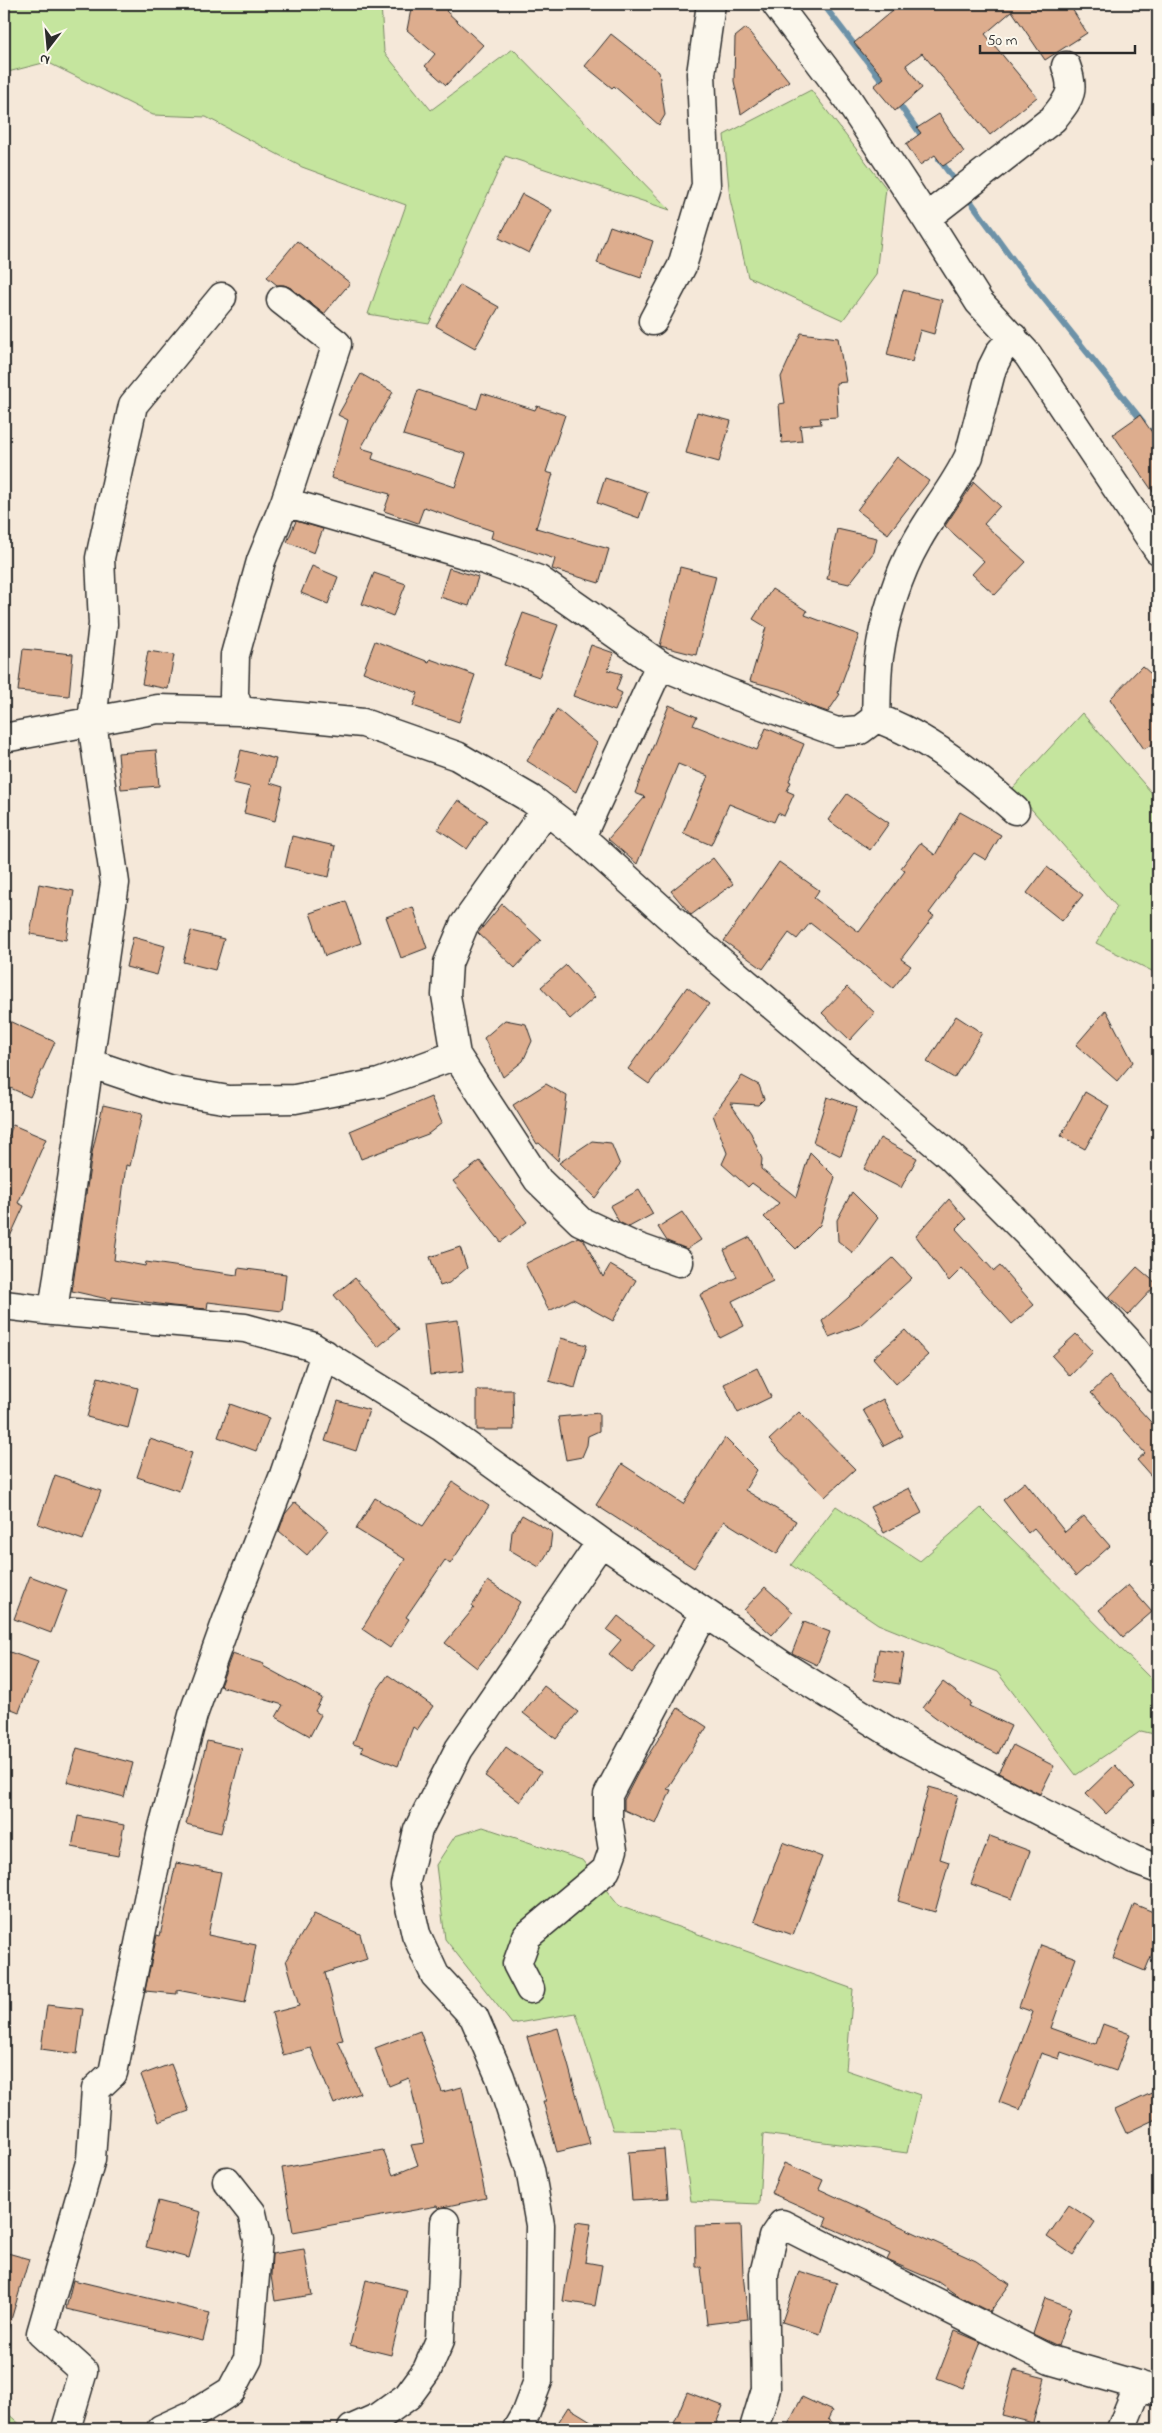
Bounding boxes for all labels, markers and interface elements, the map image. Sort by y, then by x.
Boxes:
north arrow [22,22,72,72]
scale bar [980,22,1134,54]
text: 50 m [987,30,1018,52]
text: N [37,48,52,70]

